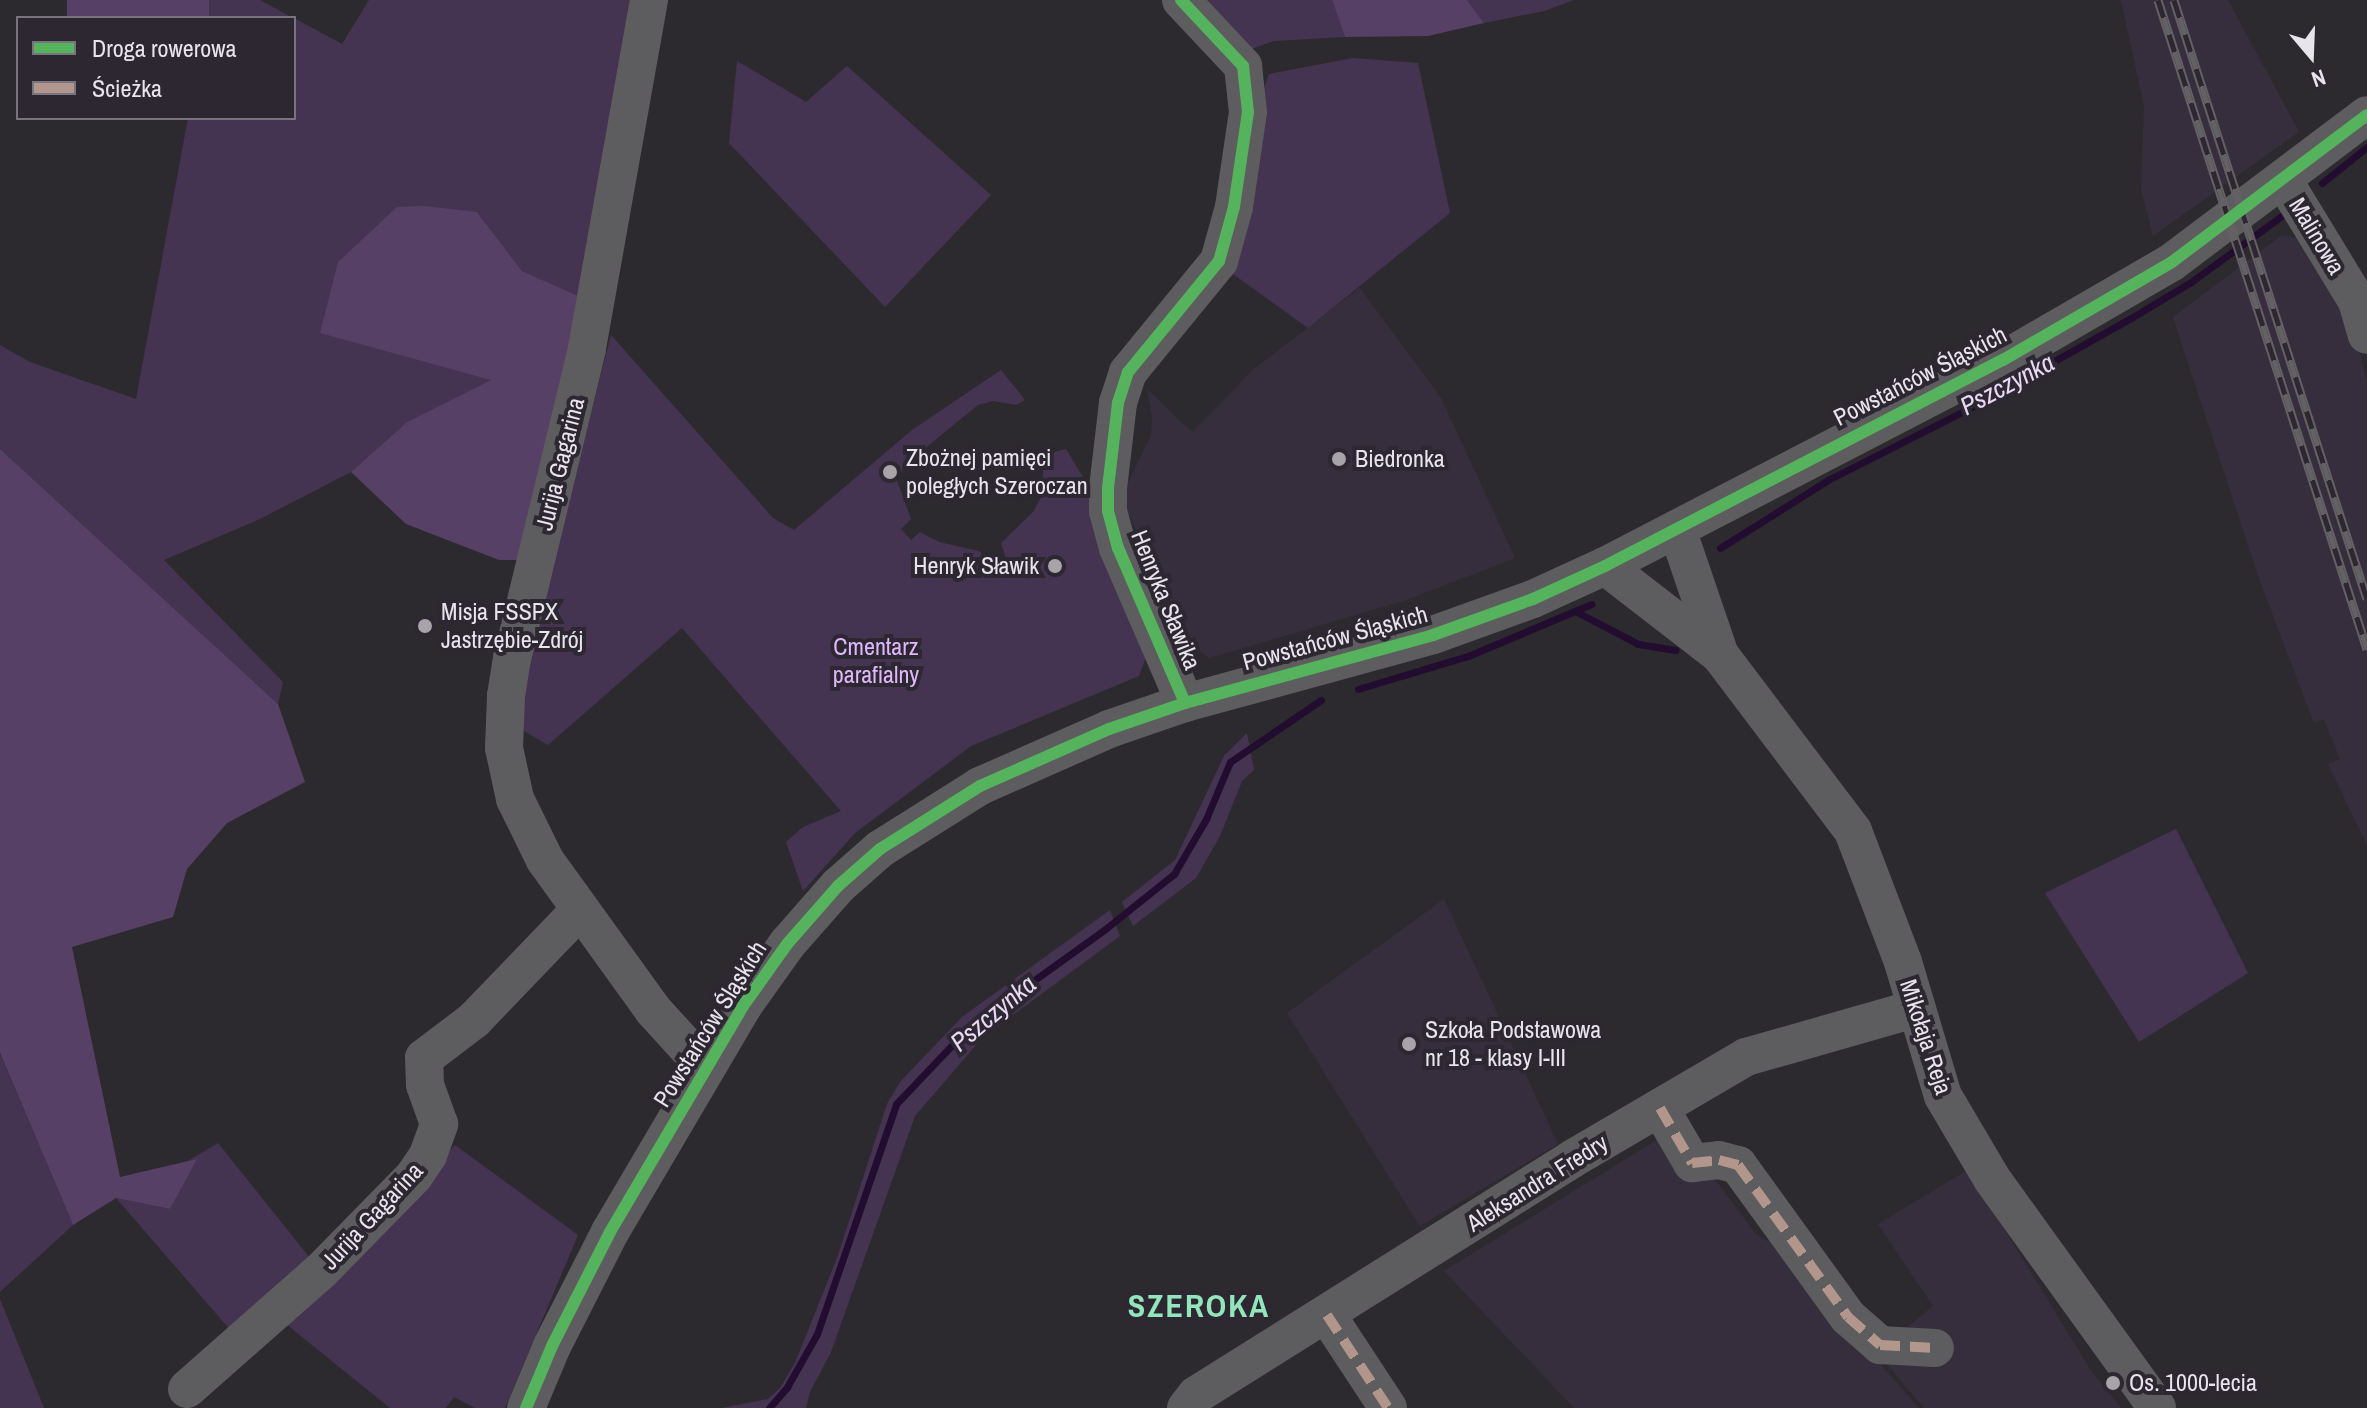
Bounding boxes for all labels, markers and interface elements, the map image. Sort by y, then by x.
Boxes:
legend [16,16,296,120]
north arrow [2271,16,2351,96]
text: Droga rowerowa [92,32,236,64]
text: N [2308,62,2330,95]
text: Ścieżka [92,72,162,104]
street label: Malinowa [2283,192,2351,280]
street label: Powstańców Śląskich [1829,320,2011,432]
water label: Pszczynka [1955,346,2059,422]
street label: Jurija Gagarina [530,395,590,533]
place label: Zbożnej pamięci poległych Szeroczan [906,444,1088,500]
place label: Biedronka [1355,445,1445,473]
marker: Biedronka [1330,450,1348,468]
marker: Zbożnej pamięci poległych Szeroczan [881,463,899,481]
street label: Henryka Sławika [1125,526,1207,674]
place label: Henryk Sławik [913,552,1039,580]
marker: Henryk Sławik [1046,557,1064,575]
place label: Misja FSSPX Jastrzębie-Zdrój [441,598,583,654]
street label: Powstańców Śląskich [1239,599,1431,677]
marker: Misja FSSPX Jastrzębie-Zdrój [416,617,434,635]
park label: Cmentarz parafialny [833,633,919,689]
street label: Powstańców Śląskich [647,936,773,1112]
water label: Pszczynka [944,968,1042,1058]
street label: Mikołaja Reja [1894,976,1958,1098]
place label: Szkoła Podstawowa nr 18 - klasy I-III [1425,1016,1601,1072]
marker: Szkoła Podstawowa nr 18 - klasy I-III [1400,1035,1418,1053]
street label: Aleksandra Fredry [1461,1128,1613,1238]
street label: Jurija Gagarina [315,1157,429,1275]
district label: SZEROKA [1128,1287,1270,1325]
place label: Os. 1000-lecia [2129,1369,2257,1397]
marker: Os. 1000-lecia [2104,1374,2122,1392]

